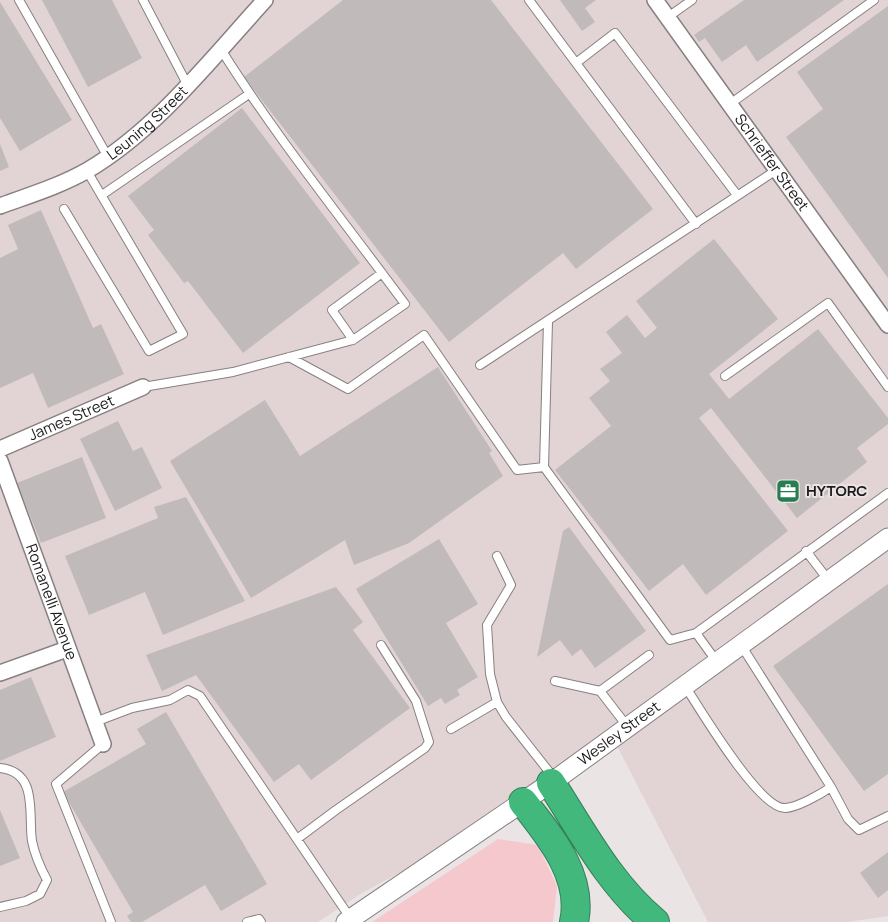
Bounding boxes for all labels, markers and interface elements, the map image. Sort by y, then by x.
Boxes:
street label: Leuning Street [102,81,192,165]
street label: Schrieffer Street [730,109,814,215]
street label: James Street [25,390,118,445]
office icon: HYTORC [775,478,801,504]
place label: HYTORC [806,480,867,501]
street label: Romanelli Avenue [21,541,83,663]
street label: Wesley Street [573,696,664,770]

